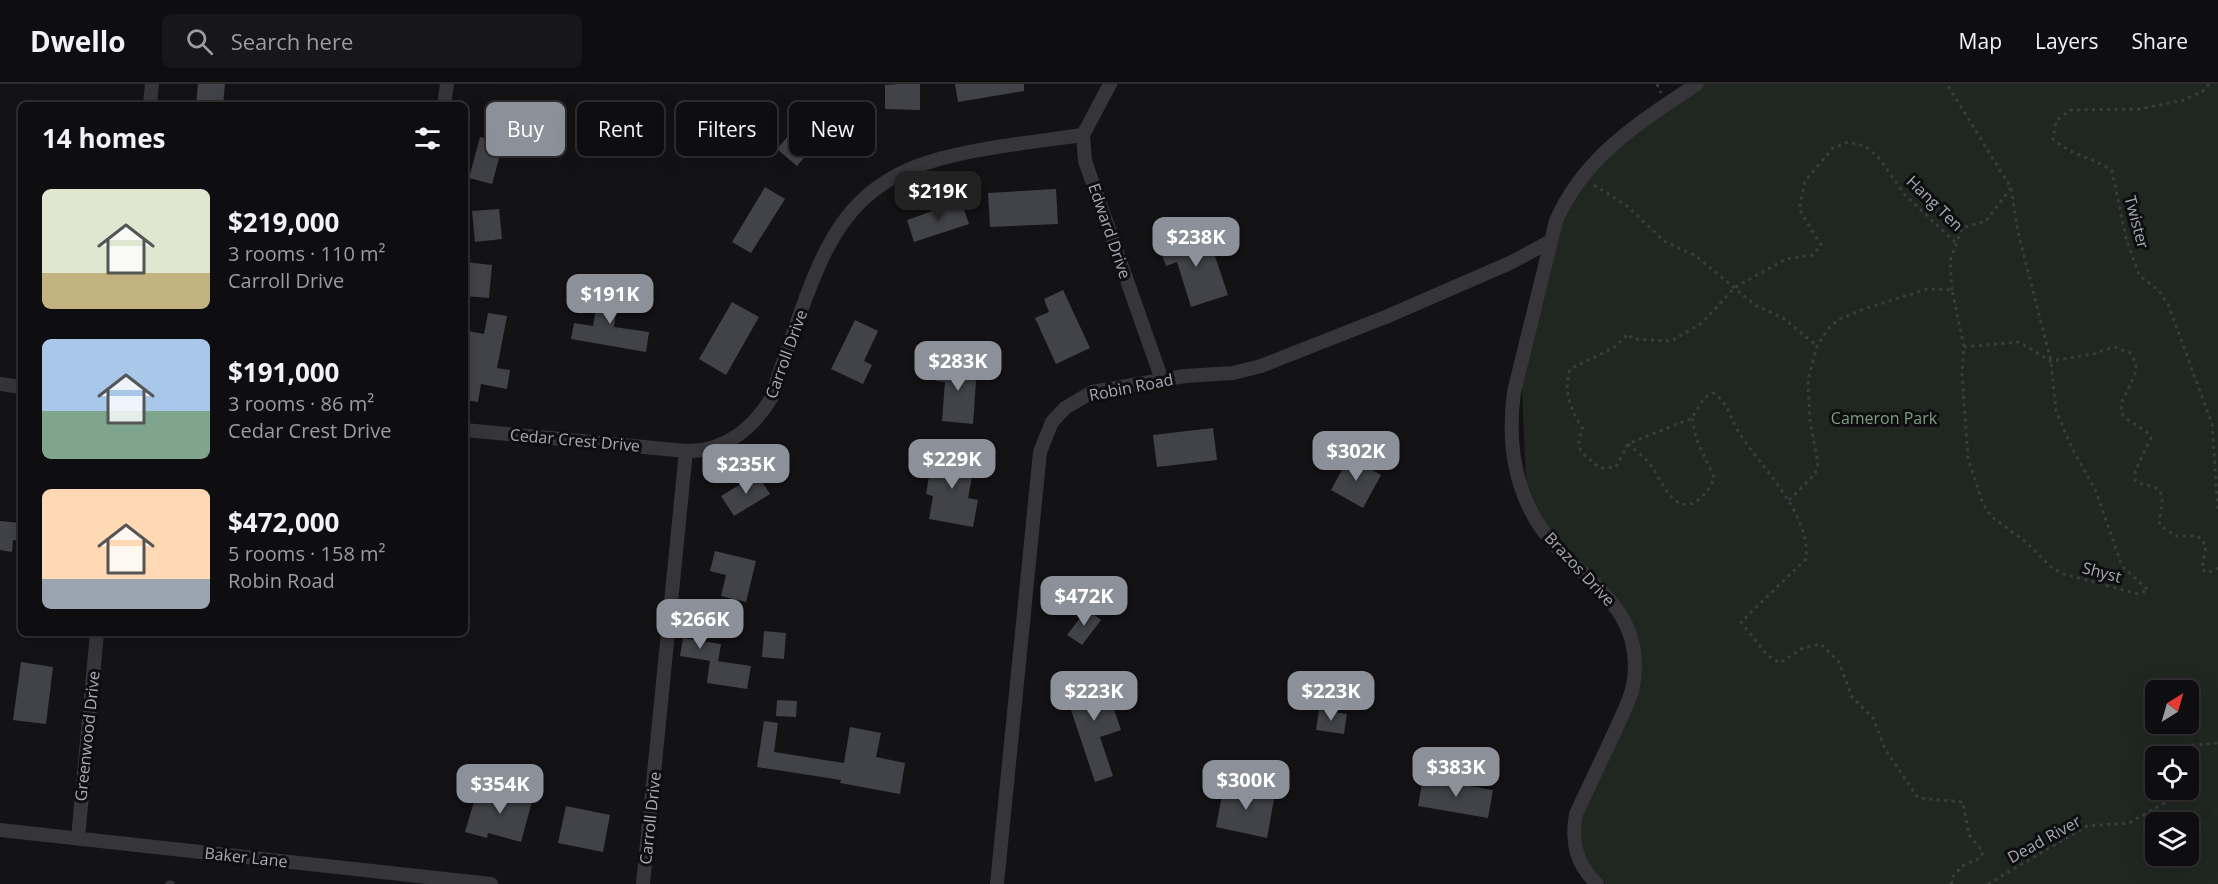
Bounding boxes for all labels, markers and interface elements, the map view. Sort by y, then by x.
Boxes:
search box [162,14,582,68]
text: Dwello [30,22,126,60]
icon: search [183,25,216,58]
text: Search here [231,26,353,56]
text: Map [1959,27,2002,55]
text: Layers [2035,27,2099,55]
text: Share [2132,27,2188,55]
chip: Buy [486,102,565,156]
chip: Rent [577,102,664,156]
chip: Filters [676,102,777,156]
chip: New [789,102,875,156]
text: 14 homes [42,120,166,156]
icon: filters [411,122,444,155]
street label: Hang Ten [1902,170,1968,236]
pin: $219K [896,171,980,222]
text: $219K [908,177,968,204]
street label: Edward Drive [1083,180,1137,282]
street label: Twister [2119,193,2155,251]
text: $219,000 [228,204,339,240]
icon: home [90,213,162,285]
pin: $238K [1154,217,1238,268]
text: $238K [1166,223,1226,250]
text: 3 rooms · 110 m² [228,240,386,267]
text: Carroll Drive [228,267,344,294]
pin: $191K [568,274,652,325]
text: $191K [580,280,640,307]
street label: Carroll Drive [760,306,812,401]
pin: $283K [916,341,1000,392]
text: $283K [928,347,988,374]
text: $191,000 [228,354,339,390]
icon: home [90,363,162,435]
street label: Robin Road [1087,368,1175,406]
text: 3 rooms · 86 m² [228,390,374,417]
park label: Cameron Park [1831,407,1938,429]
text: Cedar Crest Drive [228,417,391,444]
street label: Cedar Crest Drive [509,423,641,457]
pin: $302K [1314,431,1398,482]
text: $302K [1326,437,1386,464]
pin: $229K [910,439,994,490]
pin: $235K [704,444,788,495]
text: $229K [922,445,982,472]
text: $235K [716,450,776,477]
text: $472,000 [228,504,339,540]
icon: home [90,513,162,585]
street label: Brazos Drive [1540,527,1620,611]
text: 5 rooms · 158 m² [228,540,386,567]
street label: Shyst [2080,556,2124,588]
text: Robin Road [228,567,335,594]
pin: $472K [1042,576,1126,627]
text: $472K [1054,582,1114,609]
pin: $266K [658,599,742,650]
text: $266K [670,605,730,632]
street label: Greenwood Drive [69,670,105,802]
pin: $223K [1052,671,1136,722]
pin: $223K [1289,671,1373,722]
text: $223K [1064,677,1124,704]
text: $223K [1301,677,1361,704]
north arrow [2145,680,2199,734]
map controls [2145,680,2199,866]
button: locate [2145,746,2199,800]
pin: $383K [1414,747,1498,798]
text: $383K [1426,753,1486,780]
pin: $300K [1204,760,1288,811]
pin: $354K [458,764,542,815]
text: $300K [1216,766,1276,793]
text: $354K [470,770,530,797]
street label: Carroll Drive [634,771,666,865]
street label: Dead River [2003,810,2085,868]
button: layers [2145,812,2199,866]
street label: Baker Lane [203,842,289,872]

